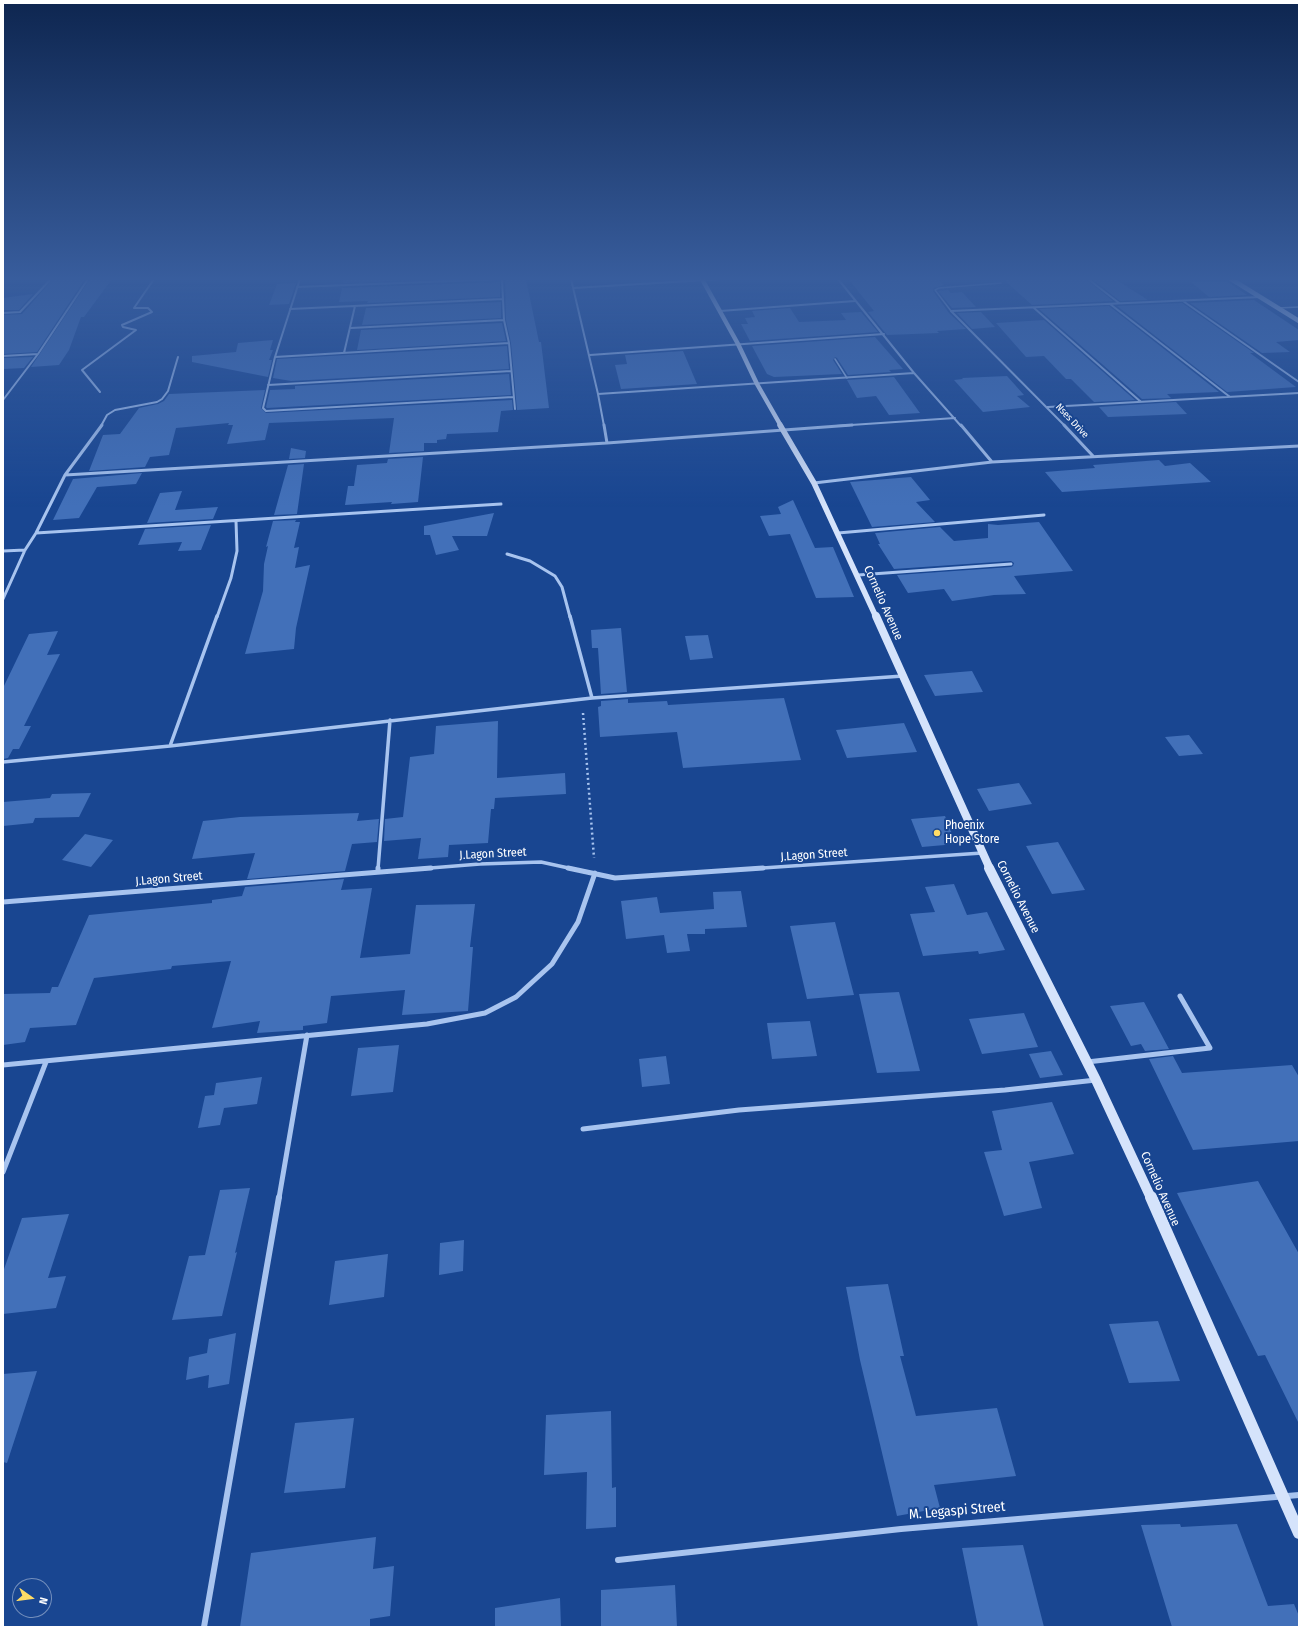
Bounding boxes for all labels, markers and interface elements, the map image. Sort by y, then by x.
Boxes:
street label: Nses Drive [1053,401,1091,441]
street label: Cornelio Avenue [860,564,906,642]
place label: Phoenix Hope Store [945,819,1000,847]
marker: Phoenix Hope Store [932,828,942,838]
street label: J.Lagon Street [459,845,527,863]
street label: J.Lagon Street [780,845,848,865]
street label: Cornelio Avenue [993,858,1043,936]
street label: J.Lagon Street [135,869,203,889]
street label: Cornelio Avenue [1137,1150,1183,1228]
street label: M. Legaspi Street [908,1498,1006,1524]
north arrow [12,1578,52,1618]
text: N [36,1596,50,1606]

